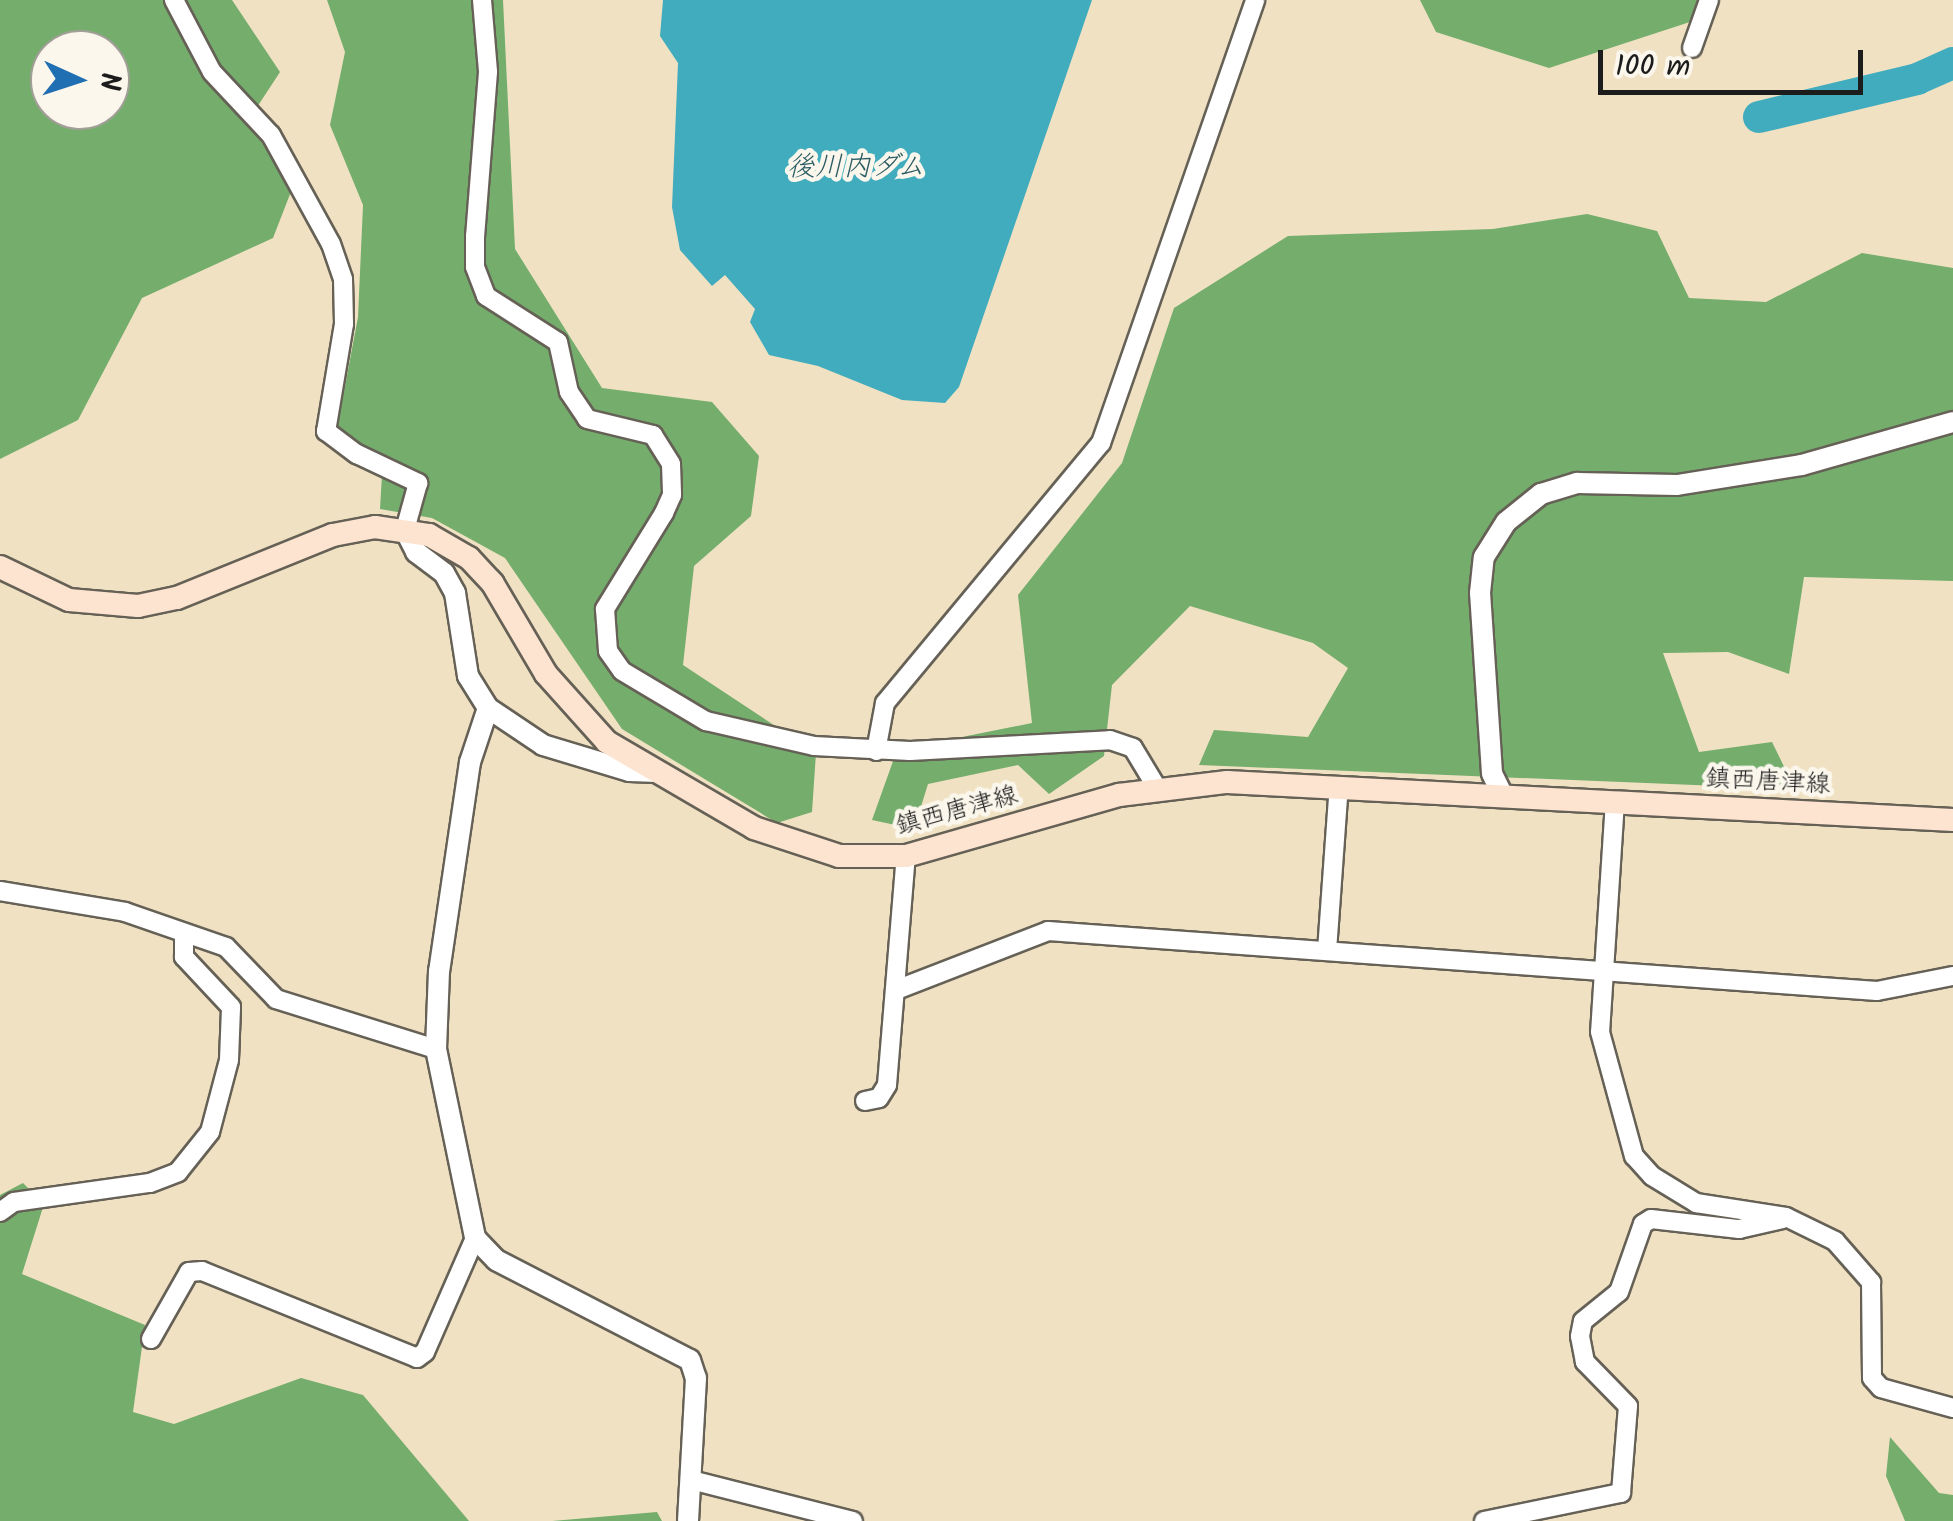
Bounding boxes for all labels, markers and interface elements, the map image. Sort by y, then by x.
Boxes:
north arrow [30,30,130,130]
scale bar [1603,30,1868,92]
text: 100 m [1615,43,1690,91]
text: N [86,71,131,91]
water label: 後川内ダム [786,151,926,185]
street label: 鎮西唐津線 [1705,764,1831,800]
street label: 鎮西唐津線 [893,780,1021,842]

